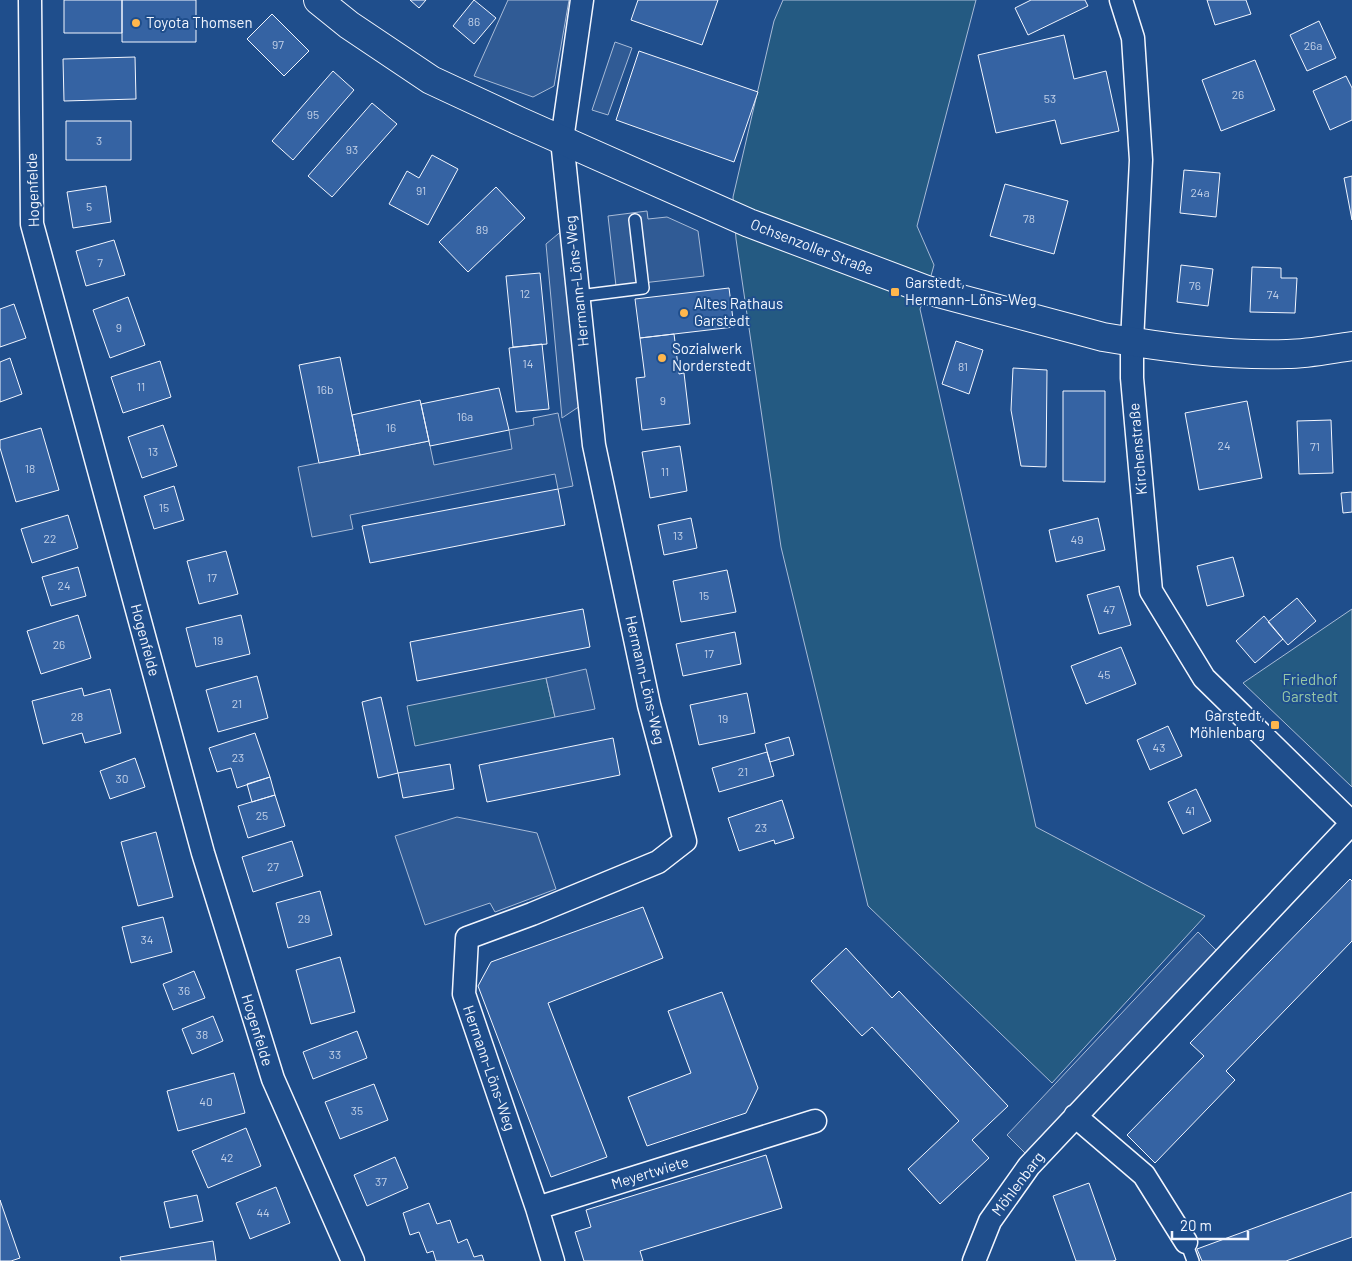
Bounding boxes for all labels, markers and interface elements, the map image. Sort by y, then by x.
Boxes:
place label: Toyota Thomsen [146,13,253,31]
house number: 86 [468,14,480,28]
marker: Toyota Thomsen [130,17,142,29]
house number: 97 [272,37,284,51]
house number: 26a [1304,38,1322,52]
house number: 26 [1232,87,1244,101]
house number: 53 [1044,91,1056,105]
house number: 95 [307,107,319,121]
house number: 3 [96,133,102,147]
house number: 93 [346,142,358,156]
street label: Hogenfelde [22,153,42,228]
house number: 91 [416,183,426,197]
house number: 24a [1190,185,1210,199]
house number: 5 [86,199,92,213]
house number: 78 [1023,211,1035,225]
street label: Ochsenzoller Straße [748,214,876,278]
street label: Hermann-Löns-Weg [560,215,592,347]
house number: 89 [476,222,488,236]
house number: 7 [97,255,103,269]
place label: Garstedt, Hermann-Löns-Weg [905,273,1037,308]
house number: 76 [1189,278,1201,292]
house number: 12 [520,286,530,300]
marker: Garstedt, Hermann-Löns-Weg [889,286,901,298]
house number: 74 [1267,287,1279,301]
place label: Altes Rathaus Garstedt [694,294,783,329]
marker: Altes Rathaus Garstedt [678,307,690,319]
house number: 9 [116,320,122,334]
place label: Sozialwerk Norderstedt [672,339,751,374]
marker: Sozialwerk Norderstedt [656,352,668,364]
house number: 14 [523,356,533,370]
house number: 81 [958,359,968,373]
house number: 11 [137,379,145,393]
house number: 16b [317,382,333,396]
house number: 9 [660,393,666,407]
street label: Kirchenstraße [1124,402,1150,496]
house number: 16a [457,409,473,423]
house number: 16 [386,420,396,434]
house number: 24 [1217,438,1231,452]
house number: 71 [1310,439,1320,453]
house number: 13 [148,444,158,458]
house number: 18 [25,461,35,475]
house number: 11 [661,464,669,478]
house number: 15 [159,500,169,514]
house number: 13 [673,528,683,542]
house number: 22 [44,531,56,545]
house number: 49 [1071,532,1083,546]
house number: 17 [207,570,217,584]
house number: 24 [57,578,71,592]
house number: 15 [699,588,709,602]
street label: Hogenfelde [128,601,164,678]
house number: 47 [1103,602,1115,616]
street label: Hermann-Löns-Weg [622,614,670,746]
house number: 19 [213,633,223,647]
house number: 26 [53,637,65,651]
house number: 17 [704,646,714,660]
house number: 45 [1098,667,1110,681]
park label: Friedhof Garstedt [1282,670,1338,705]
house number: 21 [232,696,242,710]
place label: Garstedt, Möhlenbarg [1189,706,1265,741]
house number: 28 [71,709,83,723]
house number: 19 [718,711,728,725]
marker: Garstedt, Möhlenbarg [1269,719,1281,731]
house number: 43 [1153,740,1165,754]
house number: 23 [232,750,244,764]
house number: 21 [738,764,748,778]
house number: 30 [116,771,128,785]
house number: 41 [1185,803,1195,817]
house number: 25 [256,808,268,822]
house number: 23 [755,820,767,834]
house number: 27 [267,859,279,873]
house number: 29 [298,911,310,925]
house number: 34 [141,932,153,946]
house number: 36 [178,983,190,997]
street label: Hogenfelde [238,992,277,1068]
street label: Hermann-Löns-Weg [460,1003,520,1133]
house number: 38 [196,1027,208,1041]
house number: 33 [329,1047,341,1061]
house number: 40 [199,1094,213,1108]
house number: 35 [351,1103,363,1117]
street label: Möhlenbarg [987,1148,1047,1219]
house number: 42 [220,1150,234,1164]
street label: Meyertwiete [609,1152,691,1192]
house number: 37 [375,1174,387,1188]
house number: 44 [256,1205,270,1219]
scale bar [1172,1208,1248,1240]
text: 20 m [1180,1216,1212,1234]

